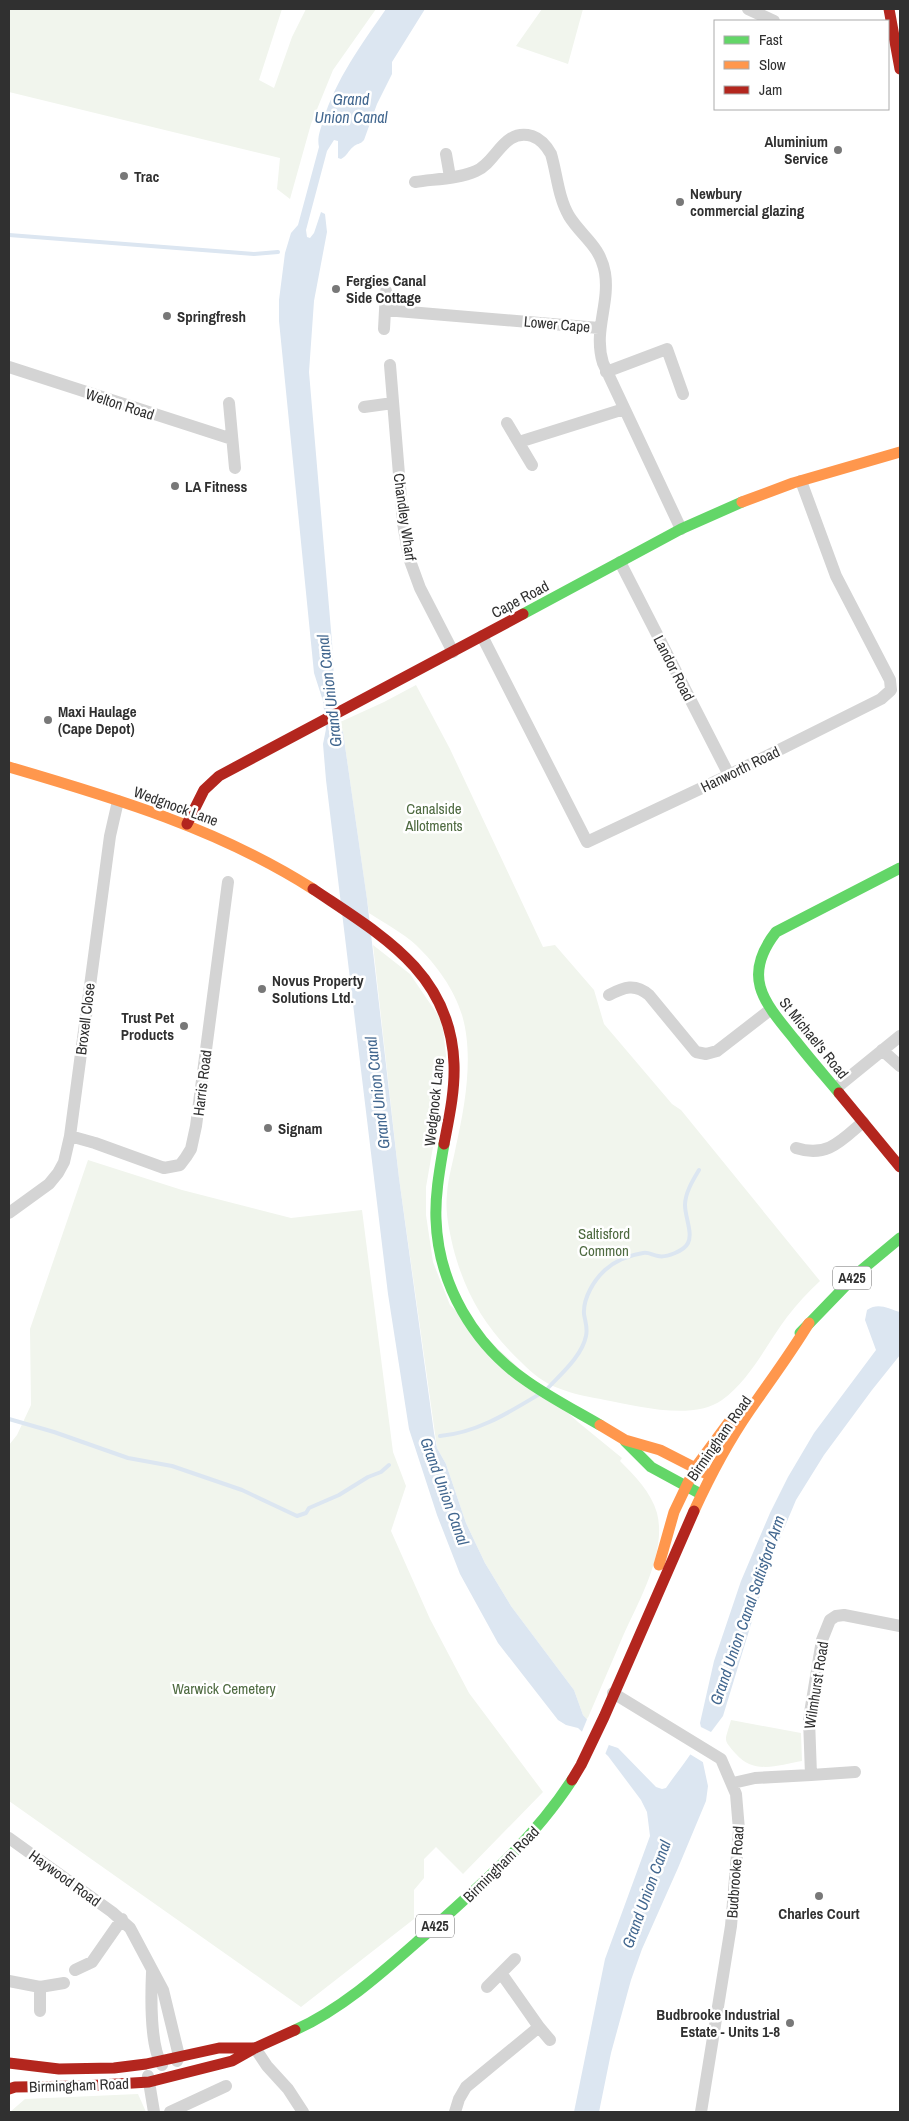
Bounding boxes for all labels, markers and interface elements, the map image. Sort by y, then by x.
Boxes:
legend [714,20,889,110]
text: Fast [759,29,783,50]
text: Slow [759,54,786,75]
text: Jam [759,79,782,100]
water label: Grand Union Canal [315,88,389,128]
place label: Aluminium Service [764,131,828,169]
marker: Aluminium Service [832,144,844,156]
place label: Trac [134,166,159,187]
marker: Trac [118,170,130,182]
place label: Newbury commercial glazing [690,183,805,221]
marker: Newbury commercial glazing [674,196,686,208]
place label: Fergies Canal Side Cottage [346,270,426,308]
marker: Fergies Canal Side Cottage [330,283,342,295]
place label: Springfresh [177,306,246,327]
marker: Springfresh [161,310,173,322]
street label: Lower Cape [523,311,591,337]
street label: Welton Road [83,383,157,425]
street label: Chandley Wharf [388,472,422,563]
place label: LA Fitness [185,476,248,497]
marker: LA Fitness [169,480,181,492]
street label: Cape Road [488,575,552,623]
water label: Grand Union Canal [311,632,347,748]
street label: Landor Road [648,632,700,704]
place label: Maxi Haulage (Cape Depot) [58,701,137,739]
marker: Maxi Haulage (Cape Depot) [42,714,54,726]
street label: Hanworth Road [697,741,783,797]
street label: Wedgnock Lane [131,781,221,831]
park label: Canalside Allotments [404,798,463,836]
place label: Novus Property Solutions Ltd. [272,970,364,1008]
street label: Broxell Close [70,982,100,1056]
marker: Novus Property Solutions Ltd. [256,983,268,995]
street label: St Michael's Road [775,993,853,1083]
place label: Trust Pet Products [121,1007,174,1045]
marker: Trust Pet Products [178,1020,190,1032]
water label: Grand Union Canal [359,1034,395,1150]
street label: Harris Road [188,1049,216,1117]
street label: Wedgnock Lane [419,1057,449,1147]
place label: Signam [278,1118,322,1139]
marker: Signam [262,1122,274,1134]
park label: Saltisford Common [578,1223,630,1261]
road number: A425 [833,1266,871,1290]
street label: Birmingham Road [682,1391,756,1485]
water label: Grand Union Canal [415,1434,475,1549]
water label: Grand Union Canal Saltisford Arm [704,1512,790,1708]
street label: Wilmhurst Road [799,1640,833,1730]
park label: Warwick Cemetery [172,1678,277,1699]
street label: Birmingham Road [458,1821,544,1907]
street label: Budbrooke Road [721,1825,749,1919]
water label: Grand Union Canal [616,1836,676,1951]
street label: Haywood Road [25,1845,105,1911]
marker: Charles Court [813,1890,825,1902]
place label: Charles Court [778,1903,860,1924]
road number: A425 [416,1914,454,1938]
place label: Budbrooke Industrial Estate - Units 1-8 [656,2004,780,2042]
marker: Budbrooke Industrial Estate - Units 1-8 [784,2017,796,2029]
street label: Birmingham Road [29,2073,129,2097]

